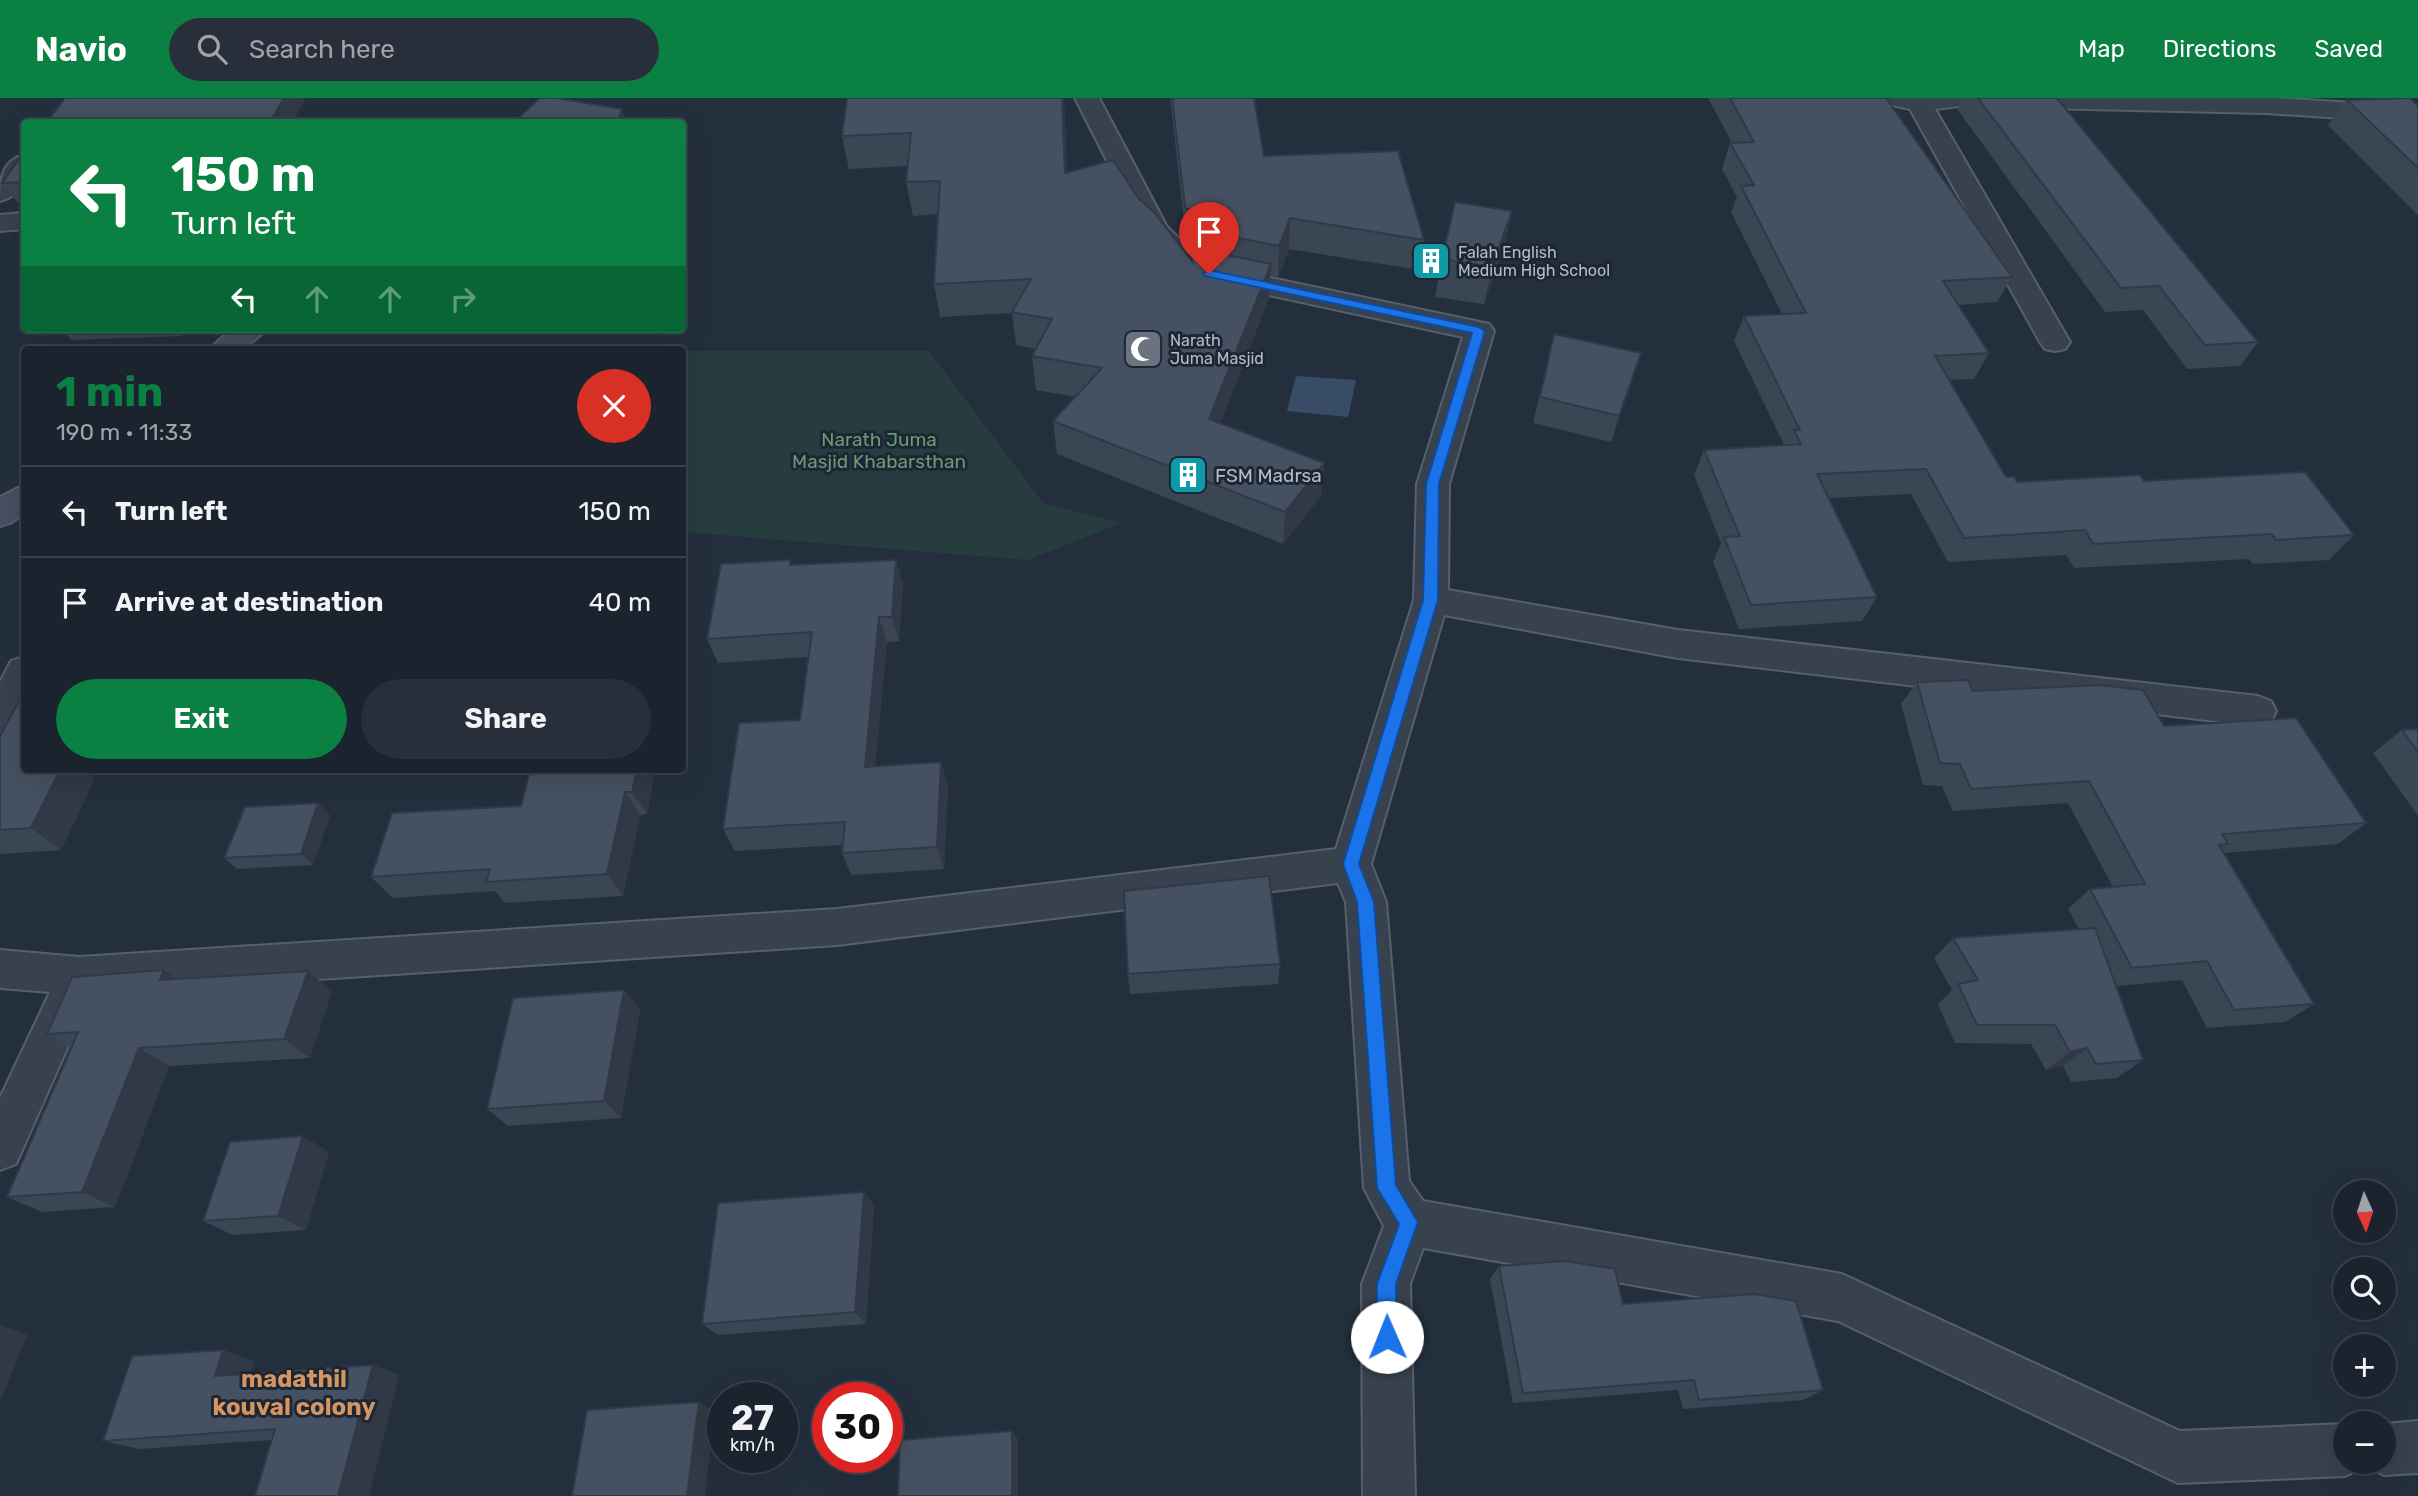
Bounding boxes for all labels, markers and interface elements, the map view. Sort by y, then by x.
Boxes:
search box [169,18,659,81]
text: Navio [35,30,127,69]
icon: search [193,30,231,68]
text: Search here [249,34,395,65]
text: Map [2078,35,2125,63]
text: Directions [2163,35,2276,63]
text: Saved [2314,35,2383,63]
text: 150 m [171,145,316,203]
icon: left [56,147,147,238]
pin [1179,202,1239,274]
text: Turn left [171,204,296,242]
icon: arrive [1190,213,1228,251]
building icon: Falah English Medium High School [1410,240,1452,282]
place label: Falah English Medium High School [1458,243,1610,280]
icon: left [225,280,263,318]
icon: ahead [298,280,336,318]
icon: ahead [371,280,409,318]
icon: right [444,280,482,318]
mosque icon: Narath Juma Masjid [1122,328,1164,370]
place label: Narath Juma Masjid [1170,331,1264,368]
text: 1 min [56,367,163,417]
button: close [577,369,651,443]
text: 190 m · 11:33 [56,418,192,446]
park label: Narath Juma Masjid Khabarsthan [792,428,966,473]
building icon: FSM Madrsa [1167,454,1209,496]
place label: FSM Madrsa [1215,464,1322,487]
icon: left [56,493,94,531]
text: Turn left [115,496,227,527]
text: 150 m [578,496,651,527]
icon: arrive [56,584,94,622]
text: Arrive at destination [115,587,383,618]
text: 40 m [589,587,651,618]
button: Exit [56,679,347,759]
button: Share [361,679,651,759]
north arrow [2333,1180,2396,1242]
map controls [2333,1180,2396,1474]
button: search [2333,1257,2396,1320]
position arrow [1350,1300,1424,1374]
button: + [2333,1334,2396,1397]
district label: madathil kouval colony [212,1365,376,1421]
speed limit sign: 30 [812,1382,903,1473]
text: 27 [731,1397,774,1439]
button: − [2333,1411,2396,1474]
text: km/h [730,1434,775,1456]

